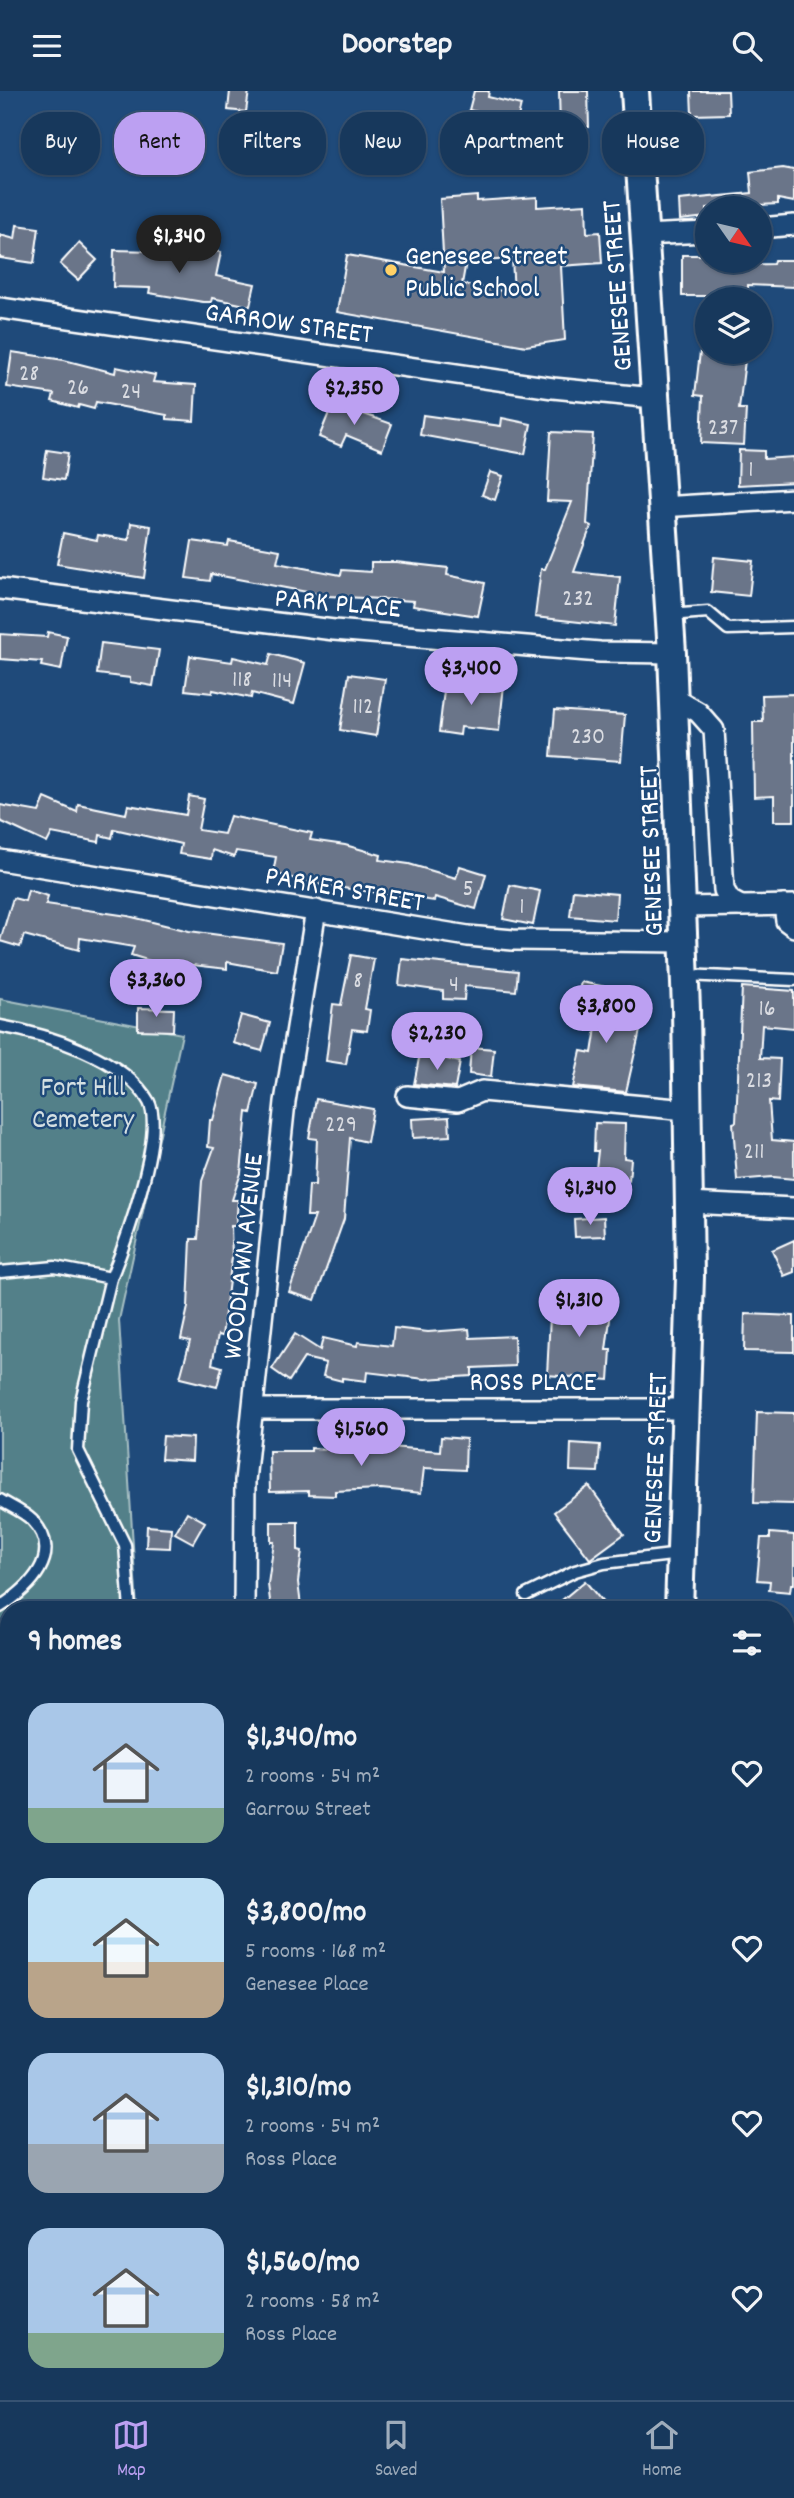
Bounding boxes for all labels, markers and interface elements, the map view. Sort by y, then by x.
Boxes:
text: Doorstep [342,23,452,69]
icon: menu [28,27,66,65]
icon: search [728,27,766,65]
chip: Buy [21,112,100,175]
chip: Rent [114,112,205,175]
chip: Filters [219,112,326,175]
chip: New [340,112,426,175]
chip: Apartment [440,112,588,175]
chip: House [602,112,704,175]
north arrow [695,196,772,273]
map controls [695,196,772,364]
street label: GENESEE STREET [594,199,646,373]
pin: $1,340 [122,215,236,275]
text: $1,340 [152,221,206,254]
place label: Genesee Street Public School [405,239,568,311]
marker: Genesee Street Public School [383,262,399,278]
button: layers [695,287,772,364]
street label: GARROW STREET [202,294,375,358]
house number: 28 [19,358,39,392]
pin: $2,350 [297,367,411,427]
house number: 26 [67,372,89,406]
text: $2,350 [324,373,384,406]
house number: 24 [121,376,141,410]
house number: 237 [708,412,738,446]
house number: 1 [748,454,754,488]
street label: PARK PLACE [273,581,403,631]
house number: 232 [562,583,594,617]
pin: $3,400 [414,647,528,707]
text: $3,400 [441,653,501,686]
house number: 118 [232,664,252,698]
house number: 114 [272,665,292,699]
house number: 112 [353,691,374,725]
house number: 230 [571,721,605,755]
street label: GENESEE STREET [631,764,677,937]
street label: PARKER STREET [261,858,427,926]
house number: 5 [462,873,474,907]
house number: 1 [519,891,525,925]
pin: $3,360 [99,960,213,1019]
text: $3,360 [126,965,186,998]
house number: 8 [353,965,363,999]
house number: 4 [449,969,459,1003]
pin: $3,800 [549,985,663,1045]
text: $3,800 [576,991,636,1024]
house number: 16 [758,993,776,1027]
pin: $2,230 [380,1013,494,1072]
text: $2,230 [408,1018,466,1051]
house number: 213 [746,1065,772,1099]
park label: Fort Hill Cemetery [32,1070,135,1142]
house number: 229 [325,1109,357,1143]
house number: 211 [744,1136,765,1170]
street label: WOODLAWN AVENUE [215,1151,277,1362]
pin: $1,340 [533,1167,647,1227]
text: $1,340 [563,1173,617,1206]
pin: $1,310 [522,1279,636,1339]
text: $1,310 [555,1285,603,1318]
street label: ROSS PLACE [470,1365,597,1405]
street label: GENESEE STREET [635,1372,681,1545]
pin: $1,560 [304,1409,418,1468]
text: $1,560 [333,1414,389,1447]
text: 9 homes [28,1622,122,1665]
icon: filters [728,1624,766,1662]
text: $1,340/mo [245,1718,357,1761]
icon: home [84,1731,168,1815]
icon: heart [728,1754,766,1792]
text: 2 rooms · 54 m² [245,1761,380,1794]
text: Garrow Street [245,1794,371,1827]
text: $3,800/mo [245,1893,366,1936]
icon: home [84,1906,168,1990]
icon: heart [728,1929,766,1967]
text: 5 rooms · 168 m² [245,1936,386,1969]
text: Genesee Place [245,1969,369,2002]
text: $1,310/mo [245,2068,351,2111]
icon: home [84,2081,168,2165]
icon: heart [728,2104,766,2142]
text: 2 rooms · 54 m² [245,2111,380,2144]
text: Ross Place [245,2144,337,2177]
text: $1,560/mo [245,2243,360,2286]
icon: home [84,2256,168,2340]
icon: heart [728,2279,766,2317]
text: 2 rooms · 58 m² [245,2286,380,2319]
text: Ross Place [245,2319,337,2352]
tab: Map [112,2416,150,2485]
tab: Saved [375,2416,417,2485]
tab: Home [642,2416,682,2485]

